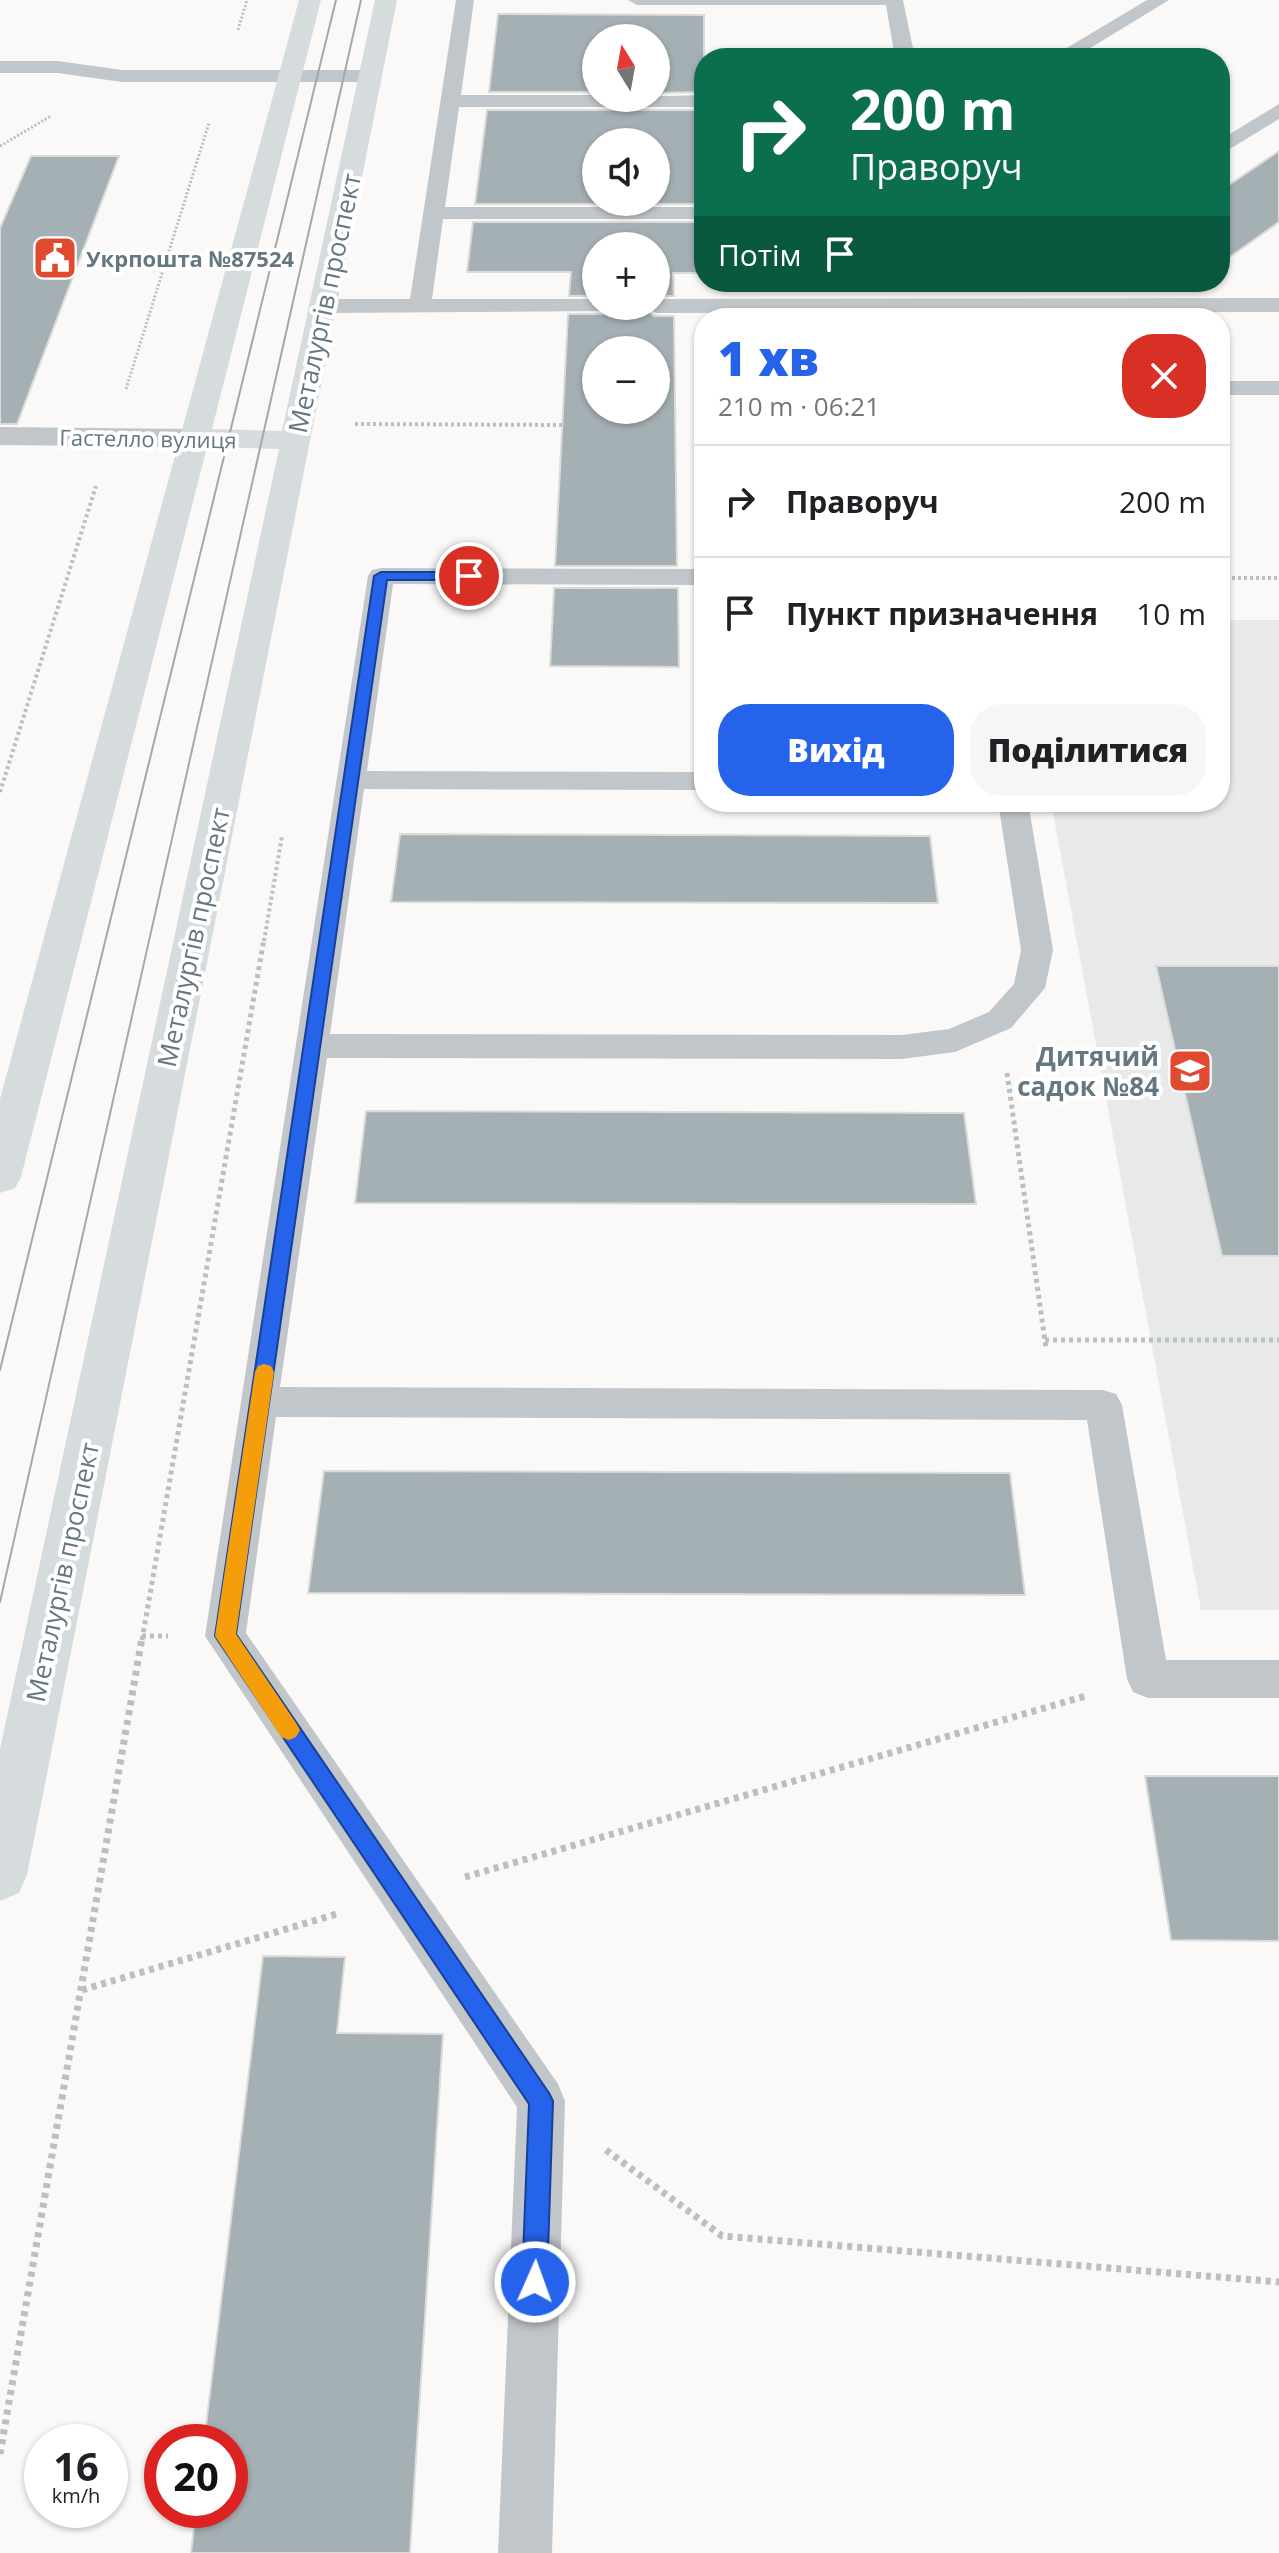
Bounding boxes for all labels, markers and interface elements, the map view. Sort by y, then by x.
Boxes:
north arrow [582,24,670,112]
map controls [582,24,670,424]
text: 200 m [850,70,1016,146]
icon: right [718,80,822,184]
button: sound [582,128,670,216]
text: Праворуч [850,142,1022,191]
street label: Металургів проспект [279,170,369,436]
button: + [582,232,670,320]
icon: arrive [818,232,862,276]
public building icon: Укрпошта №87524 [31,234,79,282]
text: Потім [718,234,802,275]
place label: Укрпошта №87524 [86,243,295,273]
text: 1 хв [718,325,819,390]
button: close [1122,334,1206,418]
button: − [582,336,670,424]
text: 210 m · 06:21 [718,388,880,424]
street label: Гастелло вулиця [59,421,237,455]
icon: right [718,479,762,523]
text: Праворуч [786,481,939,522]
text: 200 m [1119,481,1206,522]
pin [435,542,503,610]
icon: arrive [447,554,491,598]
icon: arrive [718,591,762,635]
text: Пункт призначення [786,593,1098,634]
text: 10 m [1136,593,1206,634]
button: Вихід [718,704,954,796]
button: Поділитися [970,704,1206,796]
street label: Металургів проспект [148,804,238,1070]
place label: Дитячий садок №84 [1017,1038,1159,1104]
school or university icon: Дитячий садок №84 [1166,1047,1214,1095]
street label: Металургів проспект [17,1439,107,1705]
position arrow [493,2240,577,2324]
speed limit sign: 20 [144,2424,248,2528]
text: 16 [53,2438,99,2493]
text: km/h [52,2482,100,2509]

